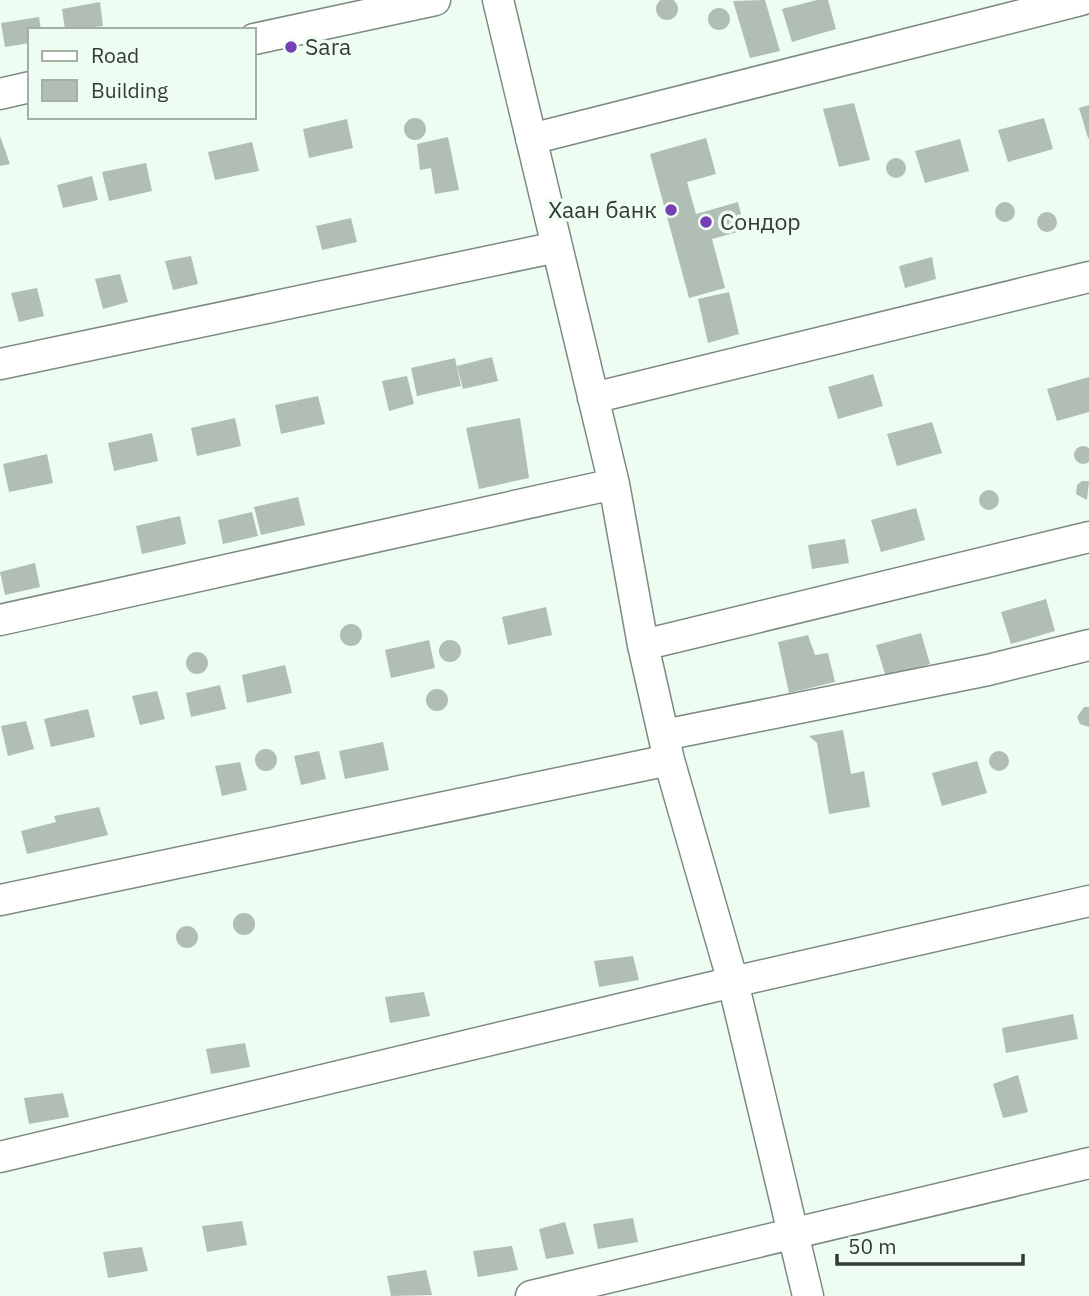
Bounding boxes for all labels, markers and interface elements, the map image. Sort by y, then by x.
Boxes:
legend [28,28,256,119]
place label: Sara [305,31,351,61]
marker: Sara [283,39,299,55]
text: Road [91,41,139,69]
text: Building [91,76,168,104]
place label: Хаан банк [548,194,657,224]
marker: Хаан банк [663,202,679,218]
place label: Сондор [720,206,801,236]
marker: Сондор [698,214,714,230]
scale bar [837,1222,1023,1266]
text: 50 m [848,1232,897,1260]

